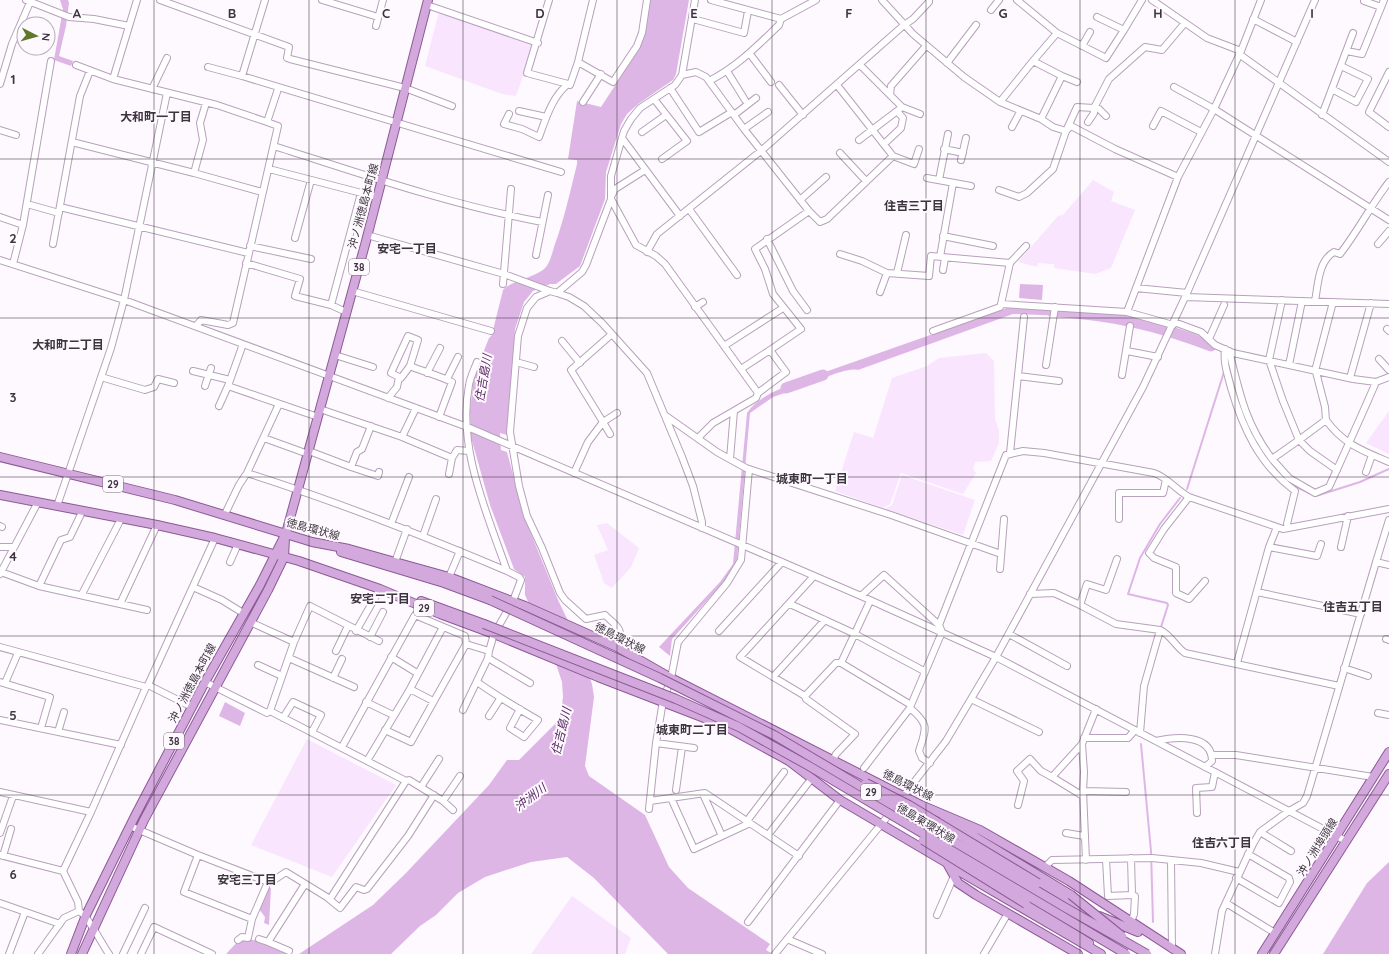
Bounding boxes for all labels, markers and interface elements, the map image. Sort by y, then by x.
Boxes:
text: A [73,5,82,21]
text: B [228,5,236,21]
text: C [382,5,390,21]
text: D [535,5,545,21]
text: E [690,5,698,21]
text: F [845,5,853,21]
text: G [998,5,1008,21]
text: H [1153,5,1163,21]
text: I [1310,5,1314,21]
north arrow [16,16,56,56]
text: N [39,32,53,42]
text: 1 [10,71,16,87]
district label: 大和町一丁目 [120,109,192,124]
street label: 沖ノ洲徳島本町線 [345,162,381,250]
district label: 住吉三丁目 [884,198,944,213]
text: 2 [9,230,17,246]
district label: 安宅一丁目 [377,241,437,256]
road number: 38 [349,259,369,275]
district label: 大和町二丁目 [32,337,104,352]
water label: 住吉島川 [471,351,495,403]
text: 3 [10,389,17,405]
district label: 城東町一丁目 [776,471,848,486]
road number: 29 [103,476,123,492]
street label: 徳島環状線 [285,515,341,543]
text: 4 [9,548,17,564]
district label: 安宅二丁目 [350,591,410,606]
district label: 住吉五丁目 [1323,599,1383,614]
road number: 29 [414,600,434,616]
street label: 徳島環状線 [592,619,648,657]
street label: 沖ノ洲徳島本町線 [165,641,219,725]
water label: 住吉島川 [548,704,575,756]
text: 5 [9,707,17,723]
district label: 城東町二丁目 [656,722,728,737]
road number: 38 [164,733,184,749]
street label: 徳島環状線 [880,766,936,804]
water label: 沖洲川 [511,779,550,814]
road number: 29 [861,784,881,800]
street label: 徳島東環状線 [894,800,958,846]
street label: 沖ノ洲埠頭線 [1294,815,1340,879]
district label: 住吉六丁目 [1192,835,1252,850]
text: 6 [9,866,17,882]
district label: 安宅三丁目 [217,872,277,887]

